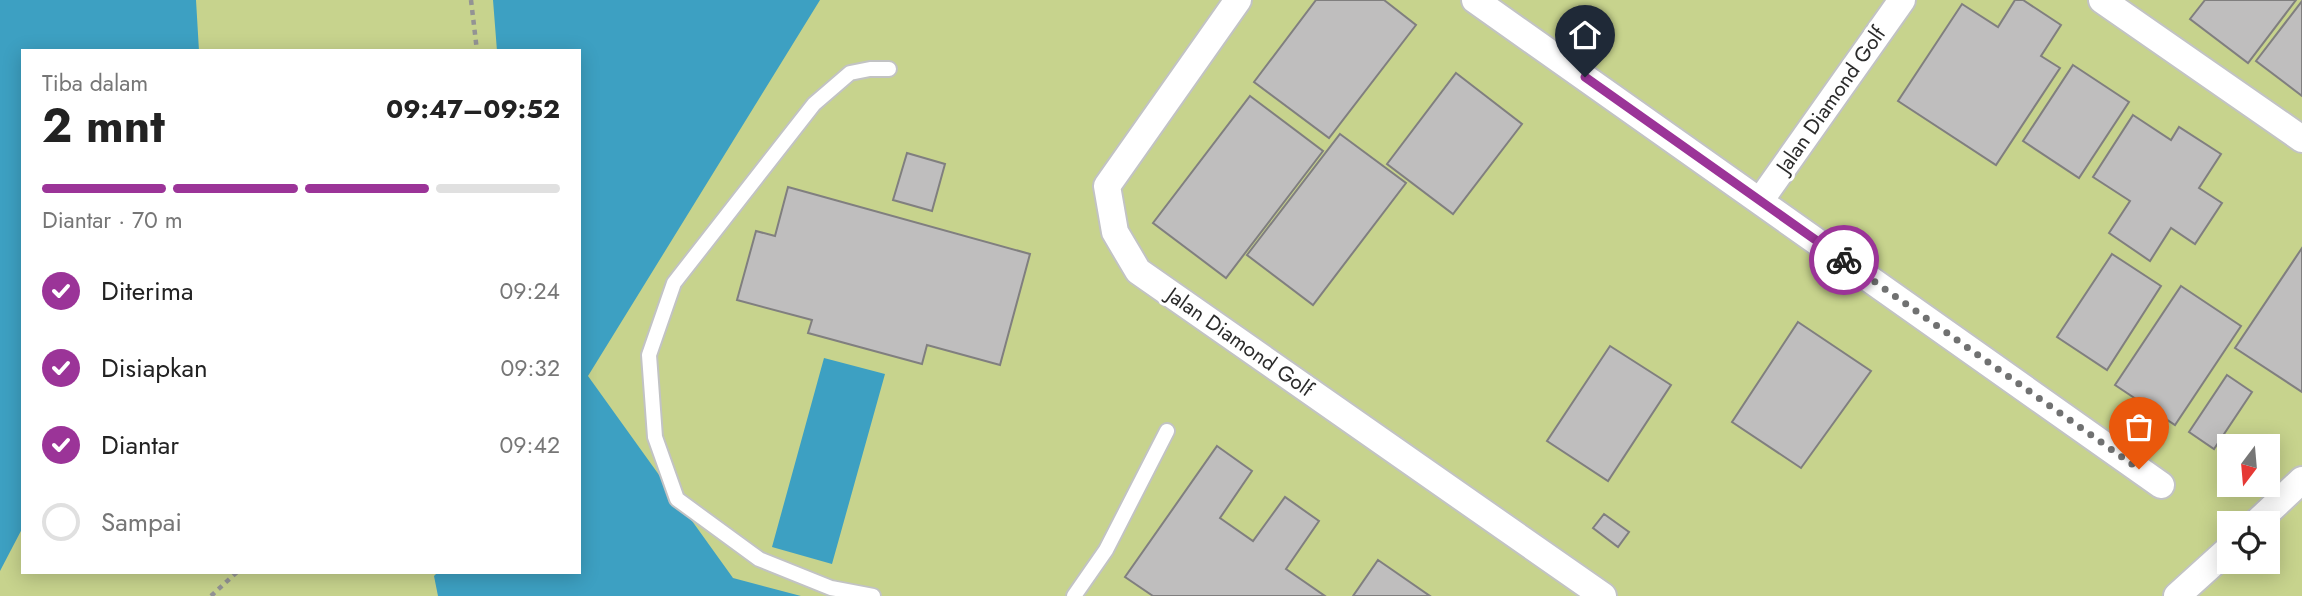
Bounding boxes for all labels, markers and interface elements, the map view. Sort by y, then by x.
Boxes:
pin [1555,5,1615,77]
icon: home [1566,16,1604,54]
street label: Jalan Diamond Golf [1767,20,1893,182]
text: Tiba dalam [42,66,148,100]
text: 09:47–09:52 [386,90,560,128]
text: 2 mnt [42,93,165,159]
text: Diantar · 70 m [42,203,183,237]
courier [1809,225,1879,295]
icon: bike [1825,241,1863,279]
icon: check [42,272,80,310]
text: Diterima [101,272,194,310]
text: 09:24 [500,274,560,308]
street label: Jalan Diamond Golf [1158,278,1320,404]
icon: check [42,349,80,387]
text: Disiapkan [101,349,208,387]
text: 09:32 [500,351,560,385]
pin [2109,397,2169,469]
icon: bag [2120,408,2158,446]
icon: check [42,426,80,464]
text: Diantar [101,426,179,464]
text: 09:42 [500,428,560,462]
north arrow [2217,434,2280,497]
map controls [2217,434,2280,574]
text: Sampai [101,503,182,541]
button: locate [2217,511,2280,574]

